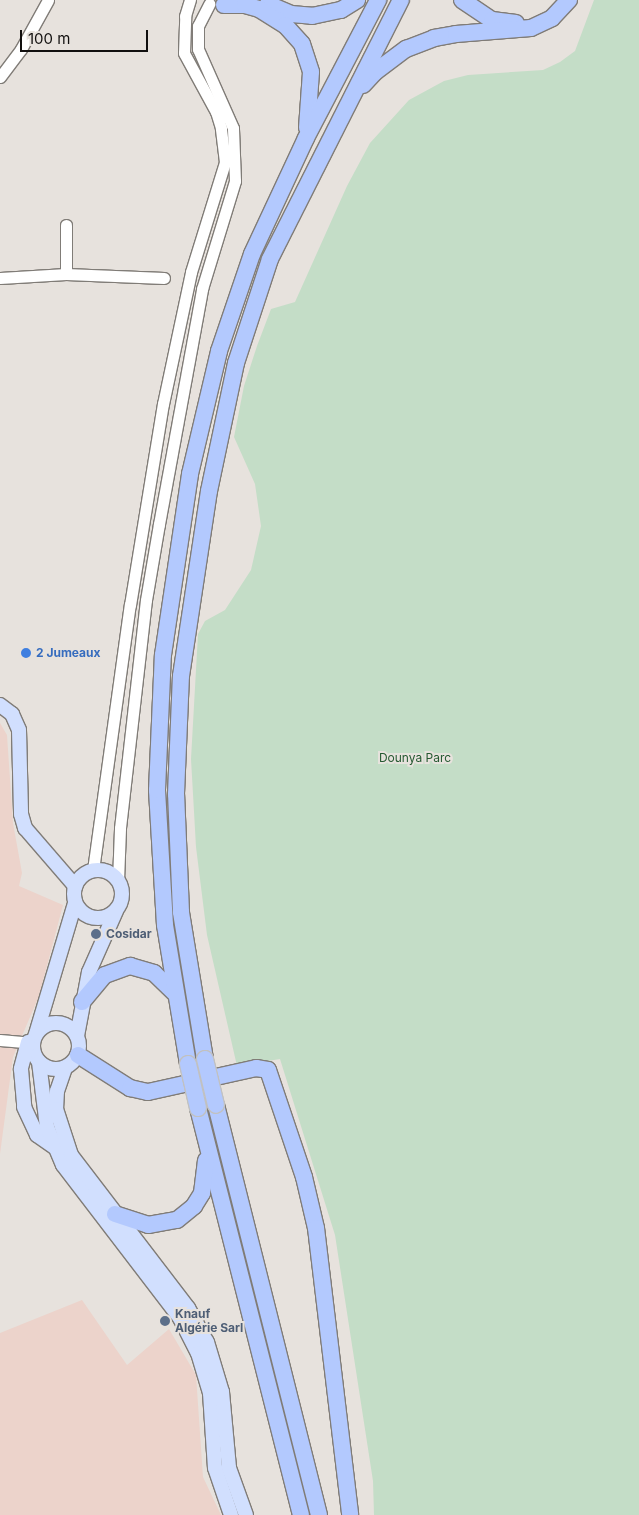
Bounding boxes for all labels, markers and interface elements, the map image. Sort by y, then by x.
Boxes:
scale bar [22,20,150,52]
text: 100 m [28,29,70,48]
place label: 2 Jumeaux [36,646,100,660]
marker: 2 Jumeaux [20,647,32,659]
park label: Dounya Parc [379,751,451,765]
place label: Cosidar [106,927,152,941]
marker: Cosidar [90,928,102,940]
place label: Knauf Algérie Sarl [175,1307,243,1335]
marker: Knauf Algérie Sarl [159,1315,171,1327]

